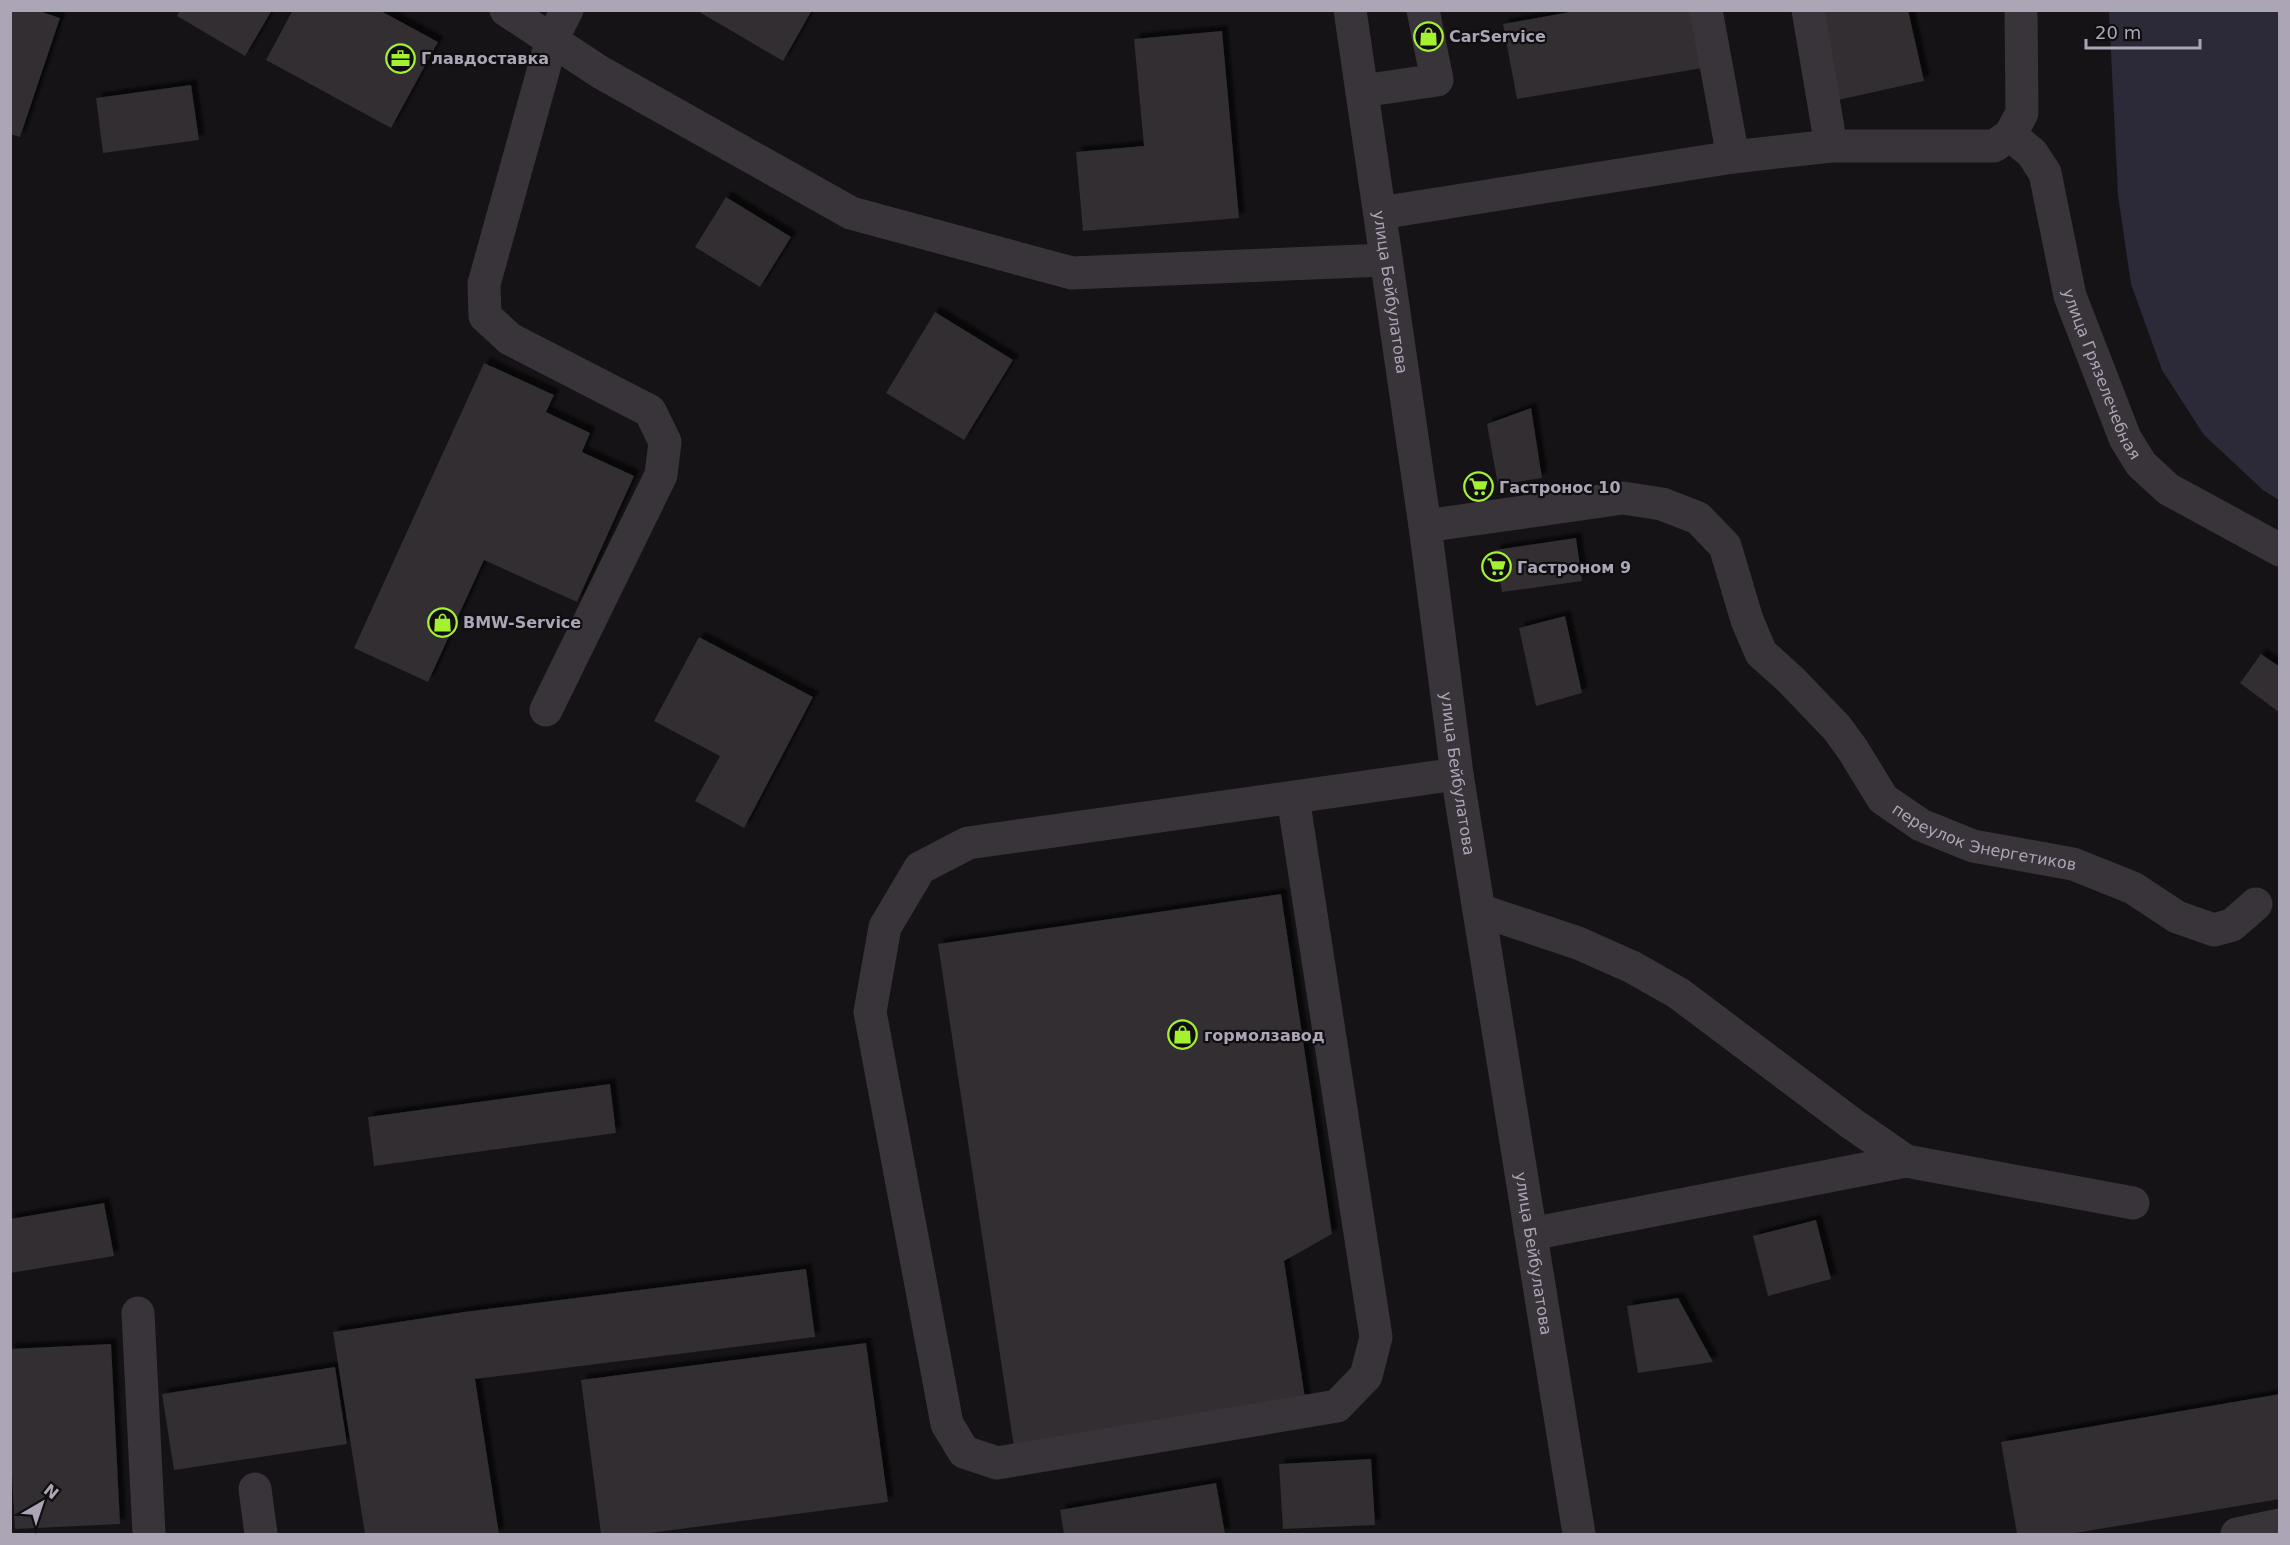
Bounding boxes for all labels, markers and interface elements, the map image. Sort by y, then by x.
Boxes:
scale bar [2086,12,2200,50]
shop icon: CarService [1412,20,1444,52]
text: 20 m [2095,22,2141,43]
place label: CarService [1449,27,1546,46]
office icon: Главдоставка [384,42,416,74]
place label: Главдоставка [421,49,549,68]
street label: улица Бейбулатова [1370,209,1412,375]
street label: улица Грязелечебная [2059,287,2145,463]
supermarket icon: Гастронос 10 [1462,471,1494,503]
place label: Гастронос 10 [1499,478,1621,497]
supermarket icon: Гастроном 9 [1480,551,1512,583]
place label: Гастроном 9 [1517,558,1631,577]
shop icon: BMW-Service [426,606,458,638]
place label: BMW-Service [463,613,581,632]
street label: улица Бейбулатова [1437,691,1479,856]
street label: переулок Энергетиков [1889,799,2078,874]
shop icon: гормолзавод [1167,1019,1199,1051]
place label: гормолзавод [1204,1026,1325,1045]
street label: улица Бейбулатова [1512,1170,1556,1336]
north arrow [12,1473,72,1533]
text: N [40,1480,62,1503]

